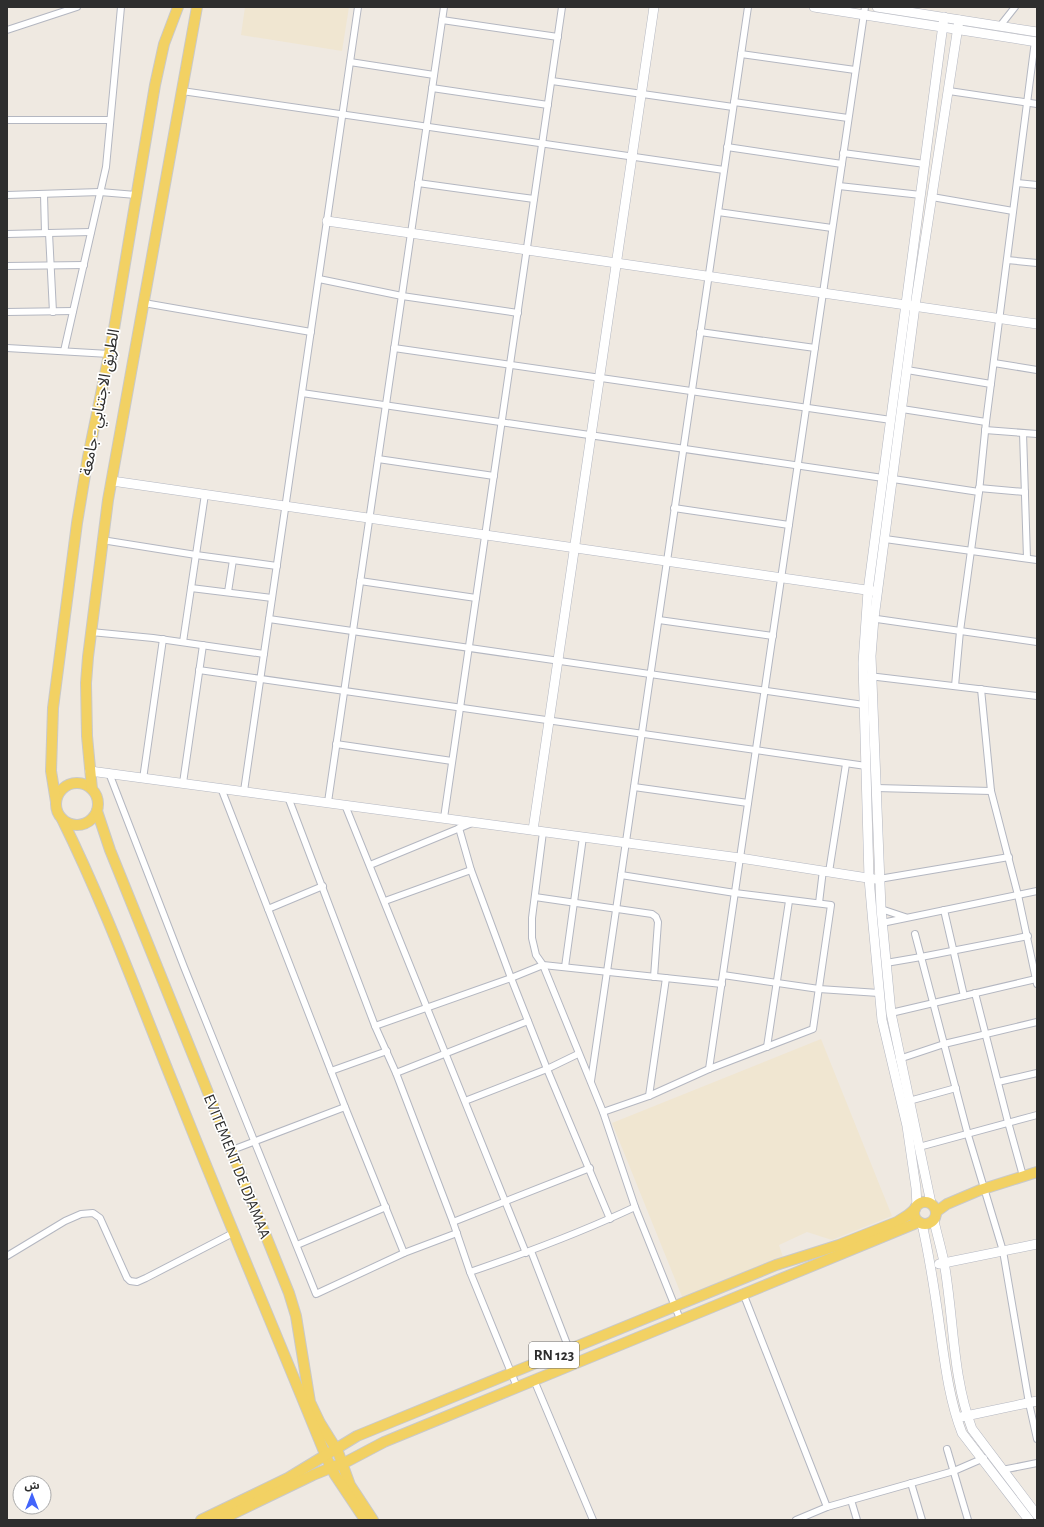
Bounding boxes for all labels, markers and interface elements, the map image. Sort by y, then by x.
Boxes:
street label: الطريق الاجتنابي - جامعة [78,328,126,478]
street label: EVITEMENT DE DJAMAA [201,1092,273,1241]
road number: RN 123 [529,1342,579,1368]
north arrow [12,1475,52,1515]
text: ش [24,1480,40,1492]

